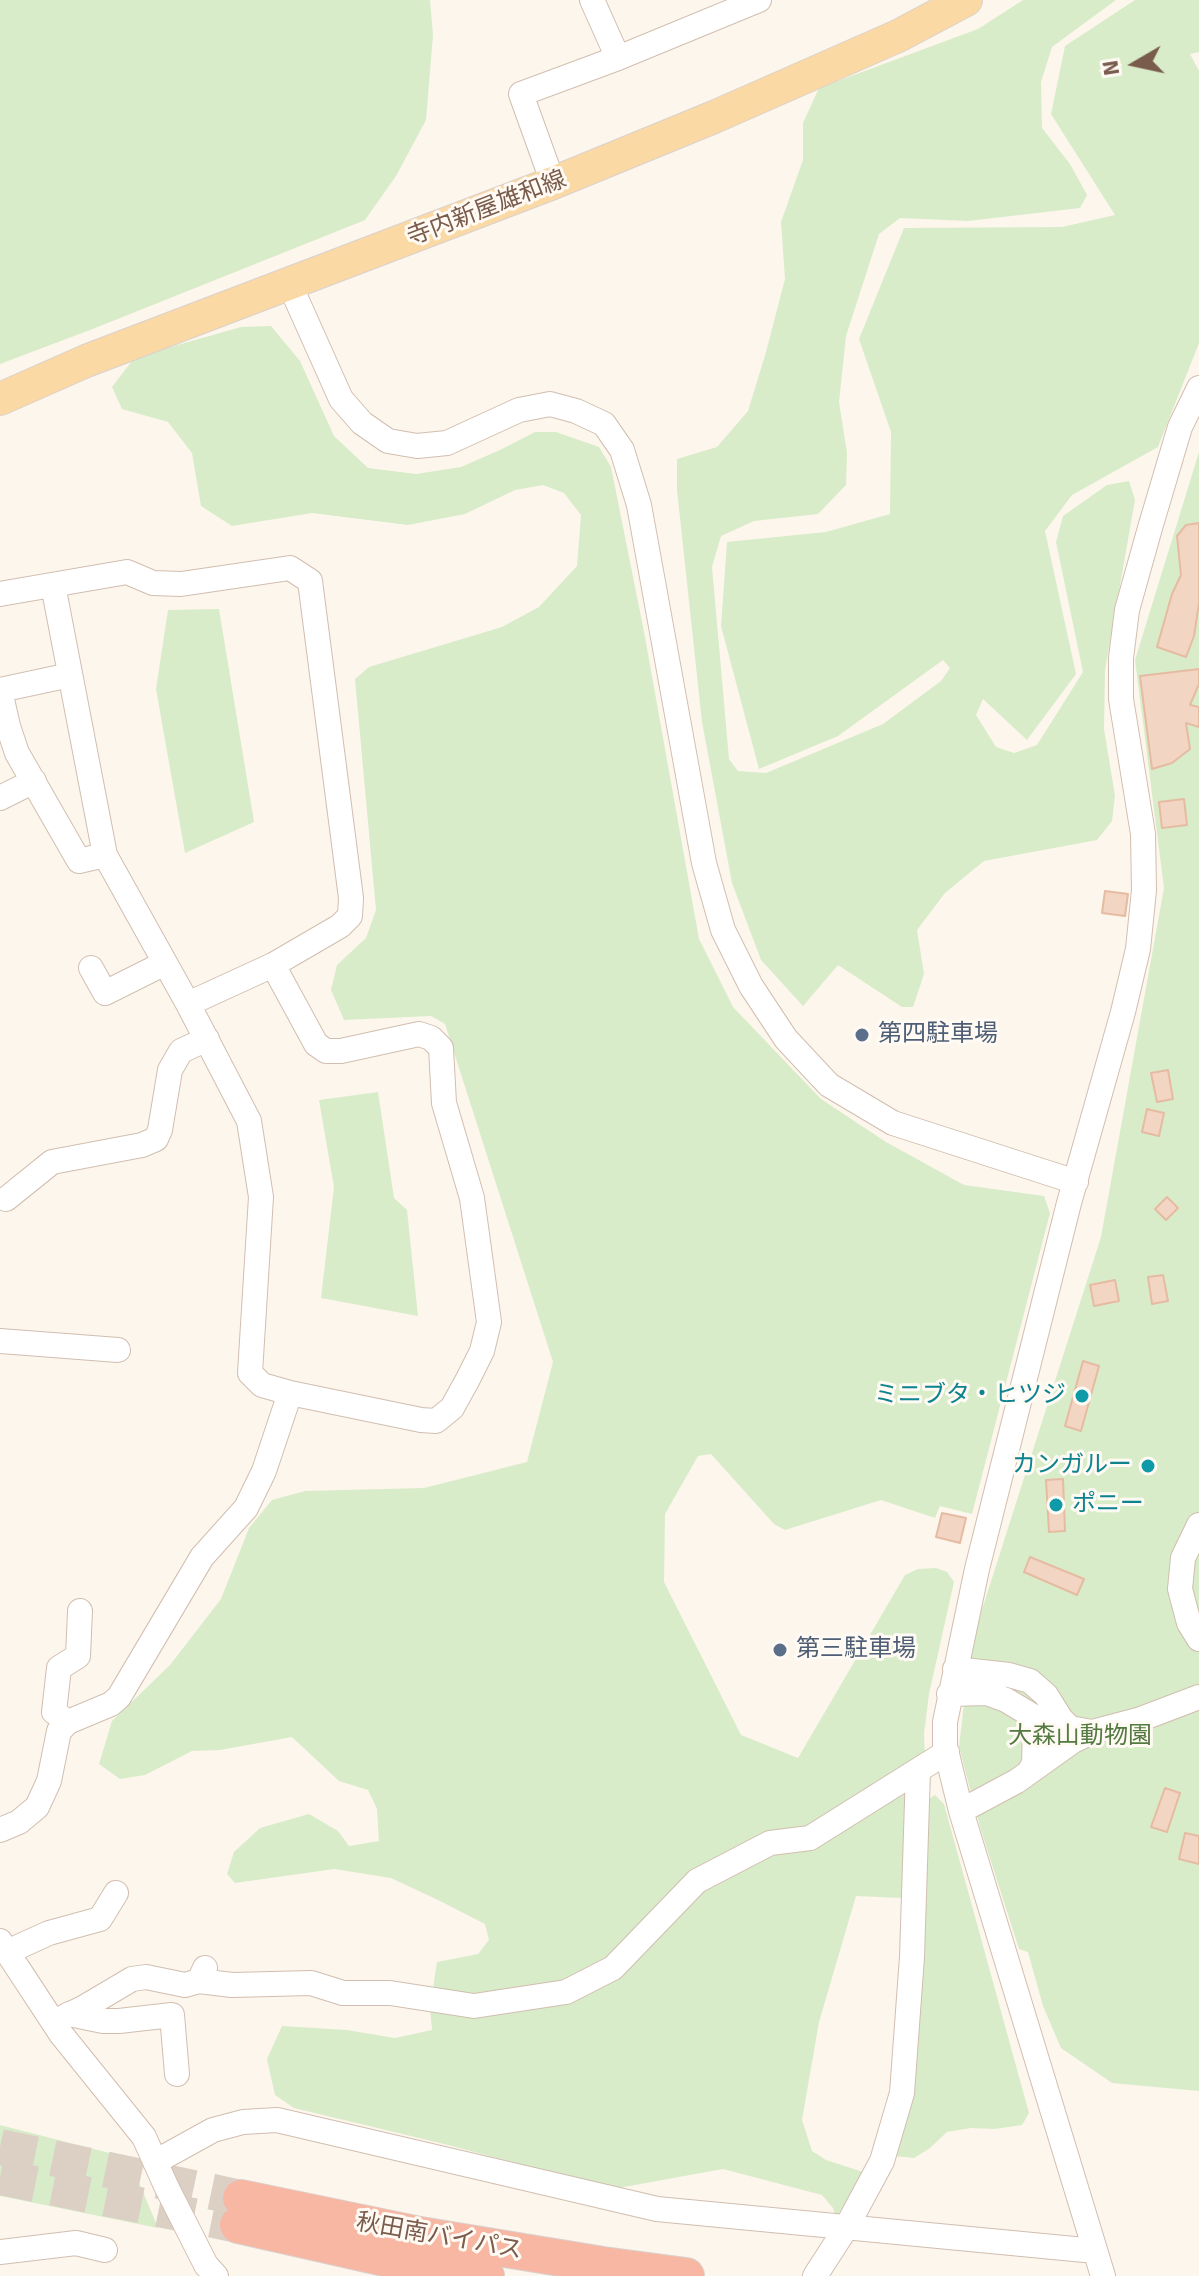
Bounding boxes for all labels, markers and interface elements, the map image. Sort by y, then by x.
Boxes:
north arrow [1095,24,1175,104]
text: N [1096,58,1125,78]
street label: 寺内新屋雄和線 [403,165,571,253]
place label: 第四駐車場 [878,1021,998,1049]
marker: 第四駐車場 [853,1026,871,1044]
place label: ミニブタ・ヒツジ [874,1382,1066,1410]
marker: ミニブタ・ヒツジ [1073,1387,1091,1405]
place label: カンガルー [1012,1452,1132,1480]
marker: カンガルー [1139,1457,1157,1475]
place label: ポニー [1072,1491,1144,1519]
marker: ポニー [1047,1496,1065,1514]
place label: 第三駐車場 [796,1636,916,1664]
marker: 第三駐車場 [771,1641,789,1659]
park label: 大森山動物園 [1008,1723,1152,1751]
street label: 秋田南バイパス [354,2208,524,2266]

